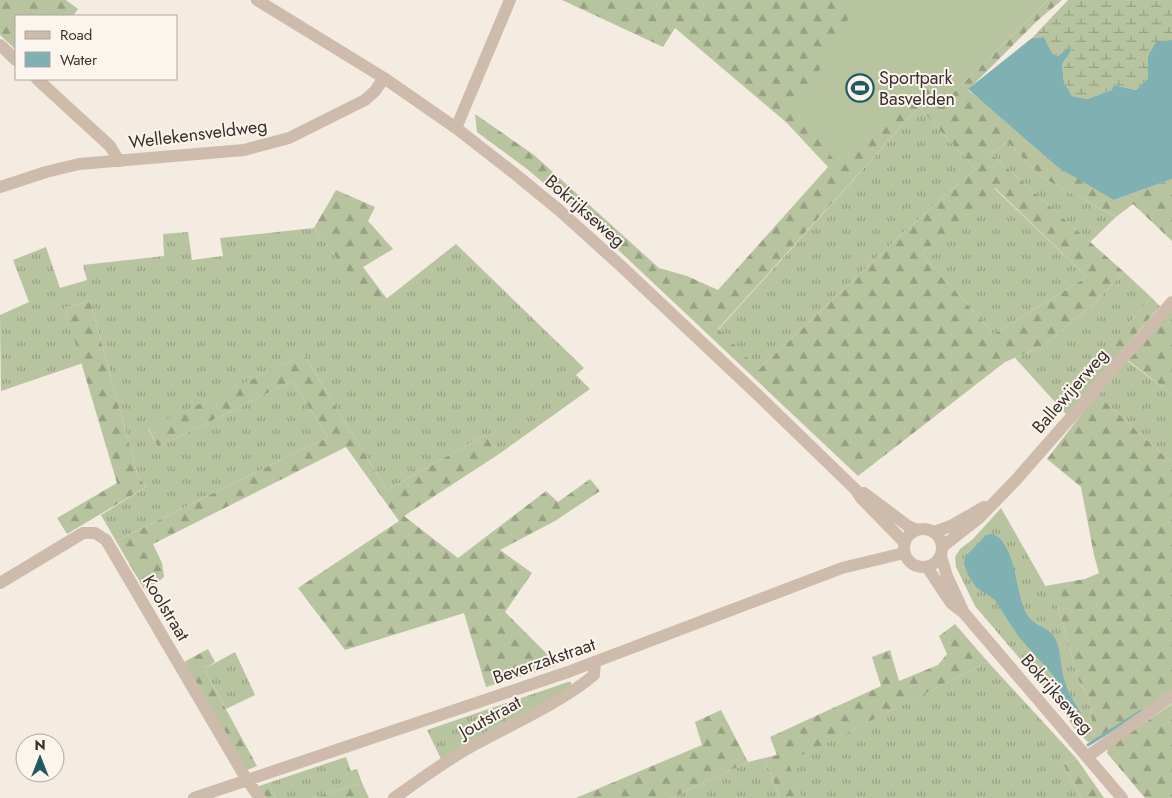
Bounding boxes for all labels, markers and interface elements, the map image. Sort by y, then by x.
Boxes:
legend [15,15,178,80]
text: Road [60,24,92,46]
text: Water [60,49,98,71]
place label: Sportpark Basvelden [879,65,955,112]
sports icon: Sportpark Basvelden [845,73,875,103]
street label: Wellekensveldweg [127,113,269,155]
street label: Bokrijkseweg [539,169,631,253]
street label: Ballewijerweg [1026,343,1114,439]
street label: Koolstraat [136,570,196,646]
street label: Beverzakstraat [489,631,599,691]
street label: Bokrijkseweg [1015,648,1099,740]
street label: Joutstraat [453,689,526,746]
north arrow [15,733,65,783]
text: N [34,735,46,755]

